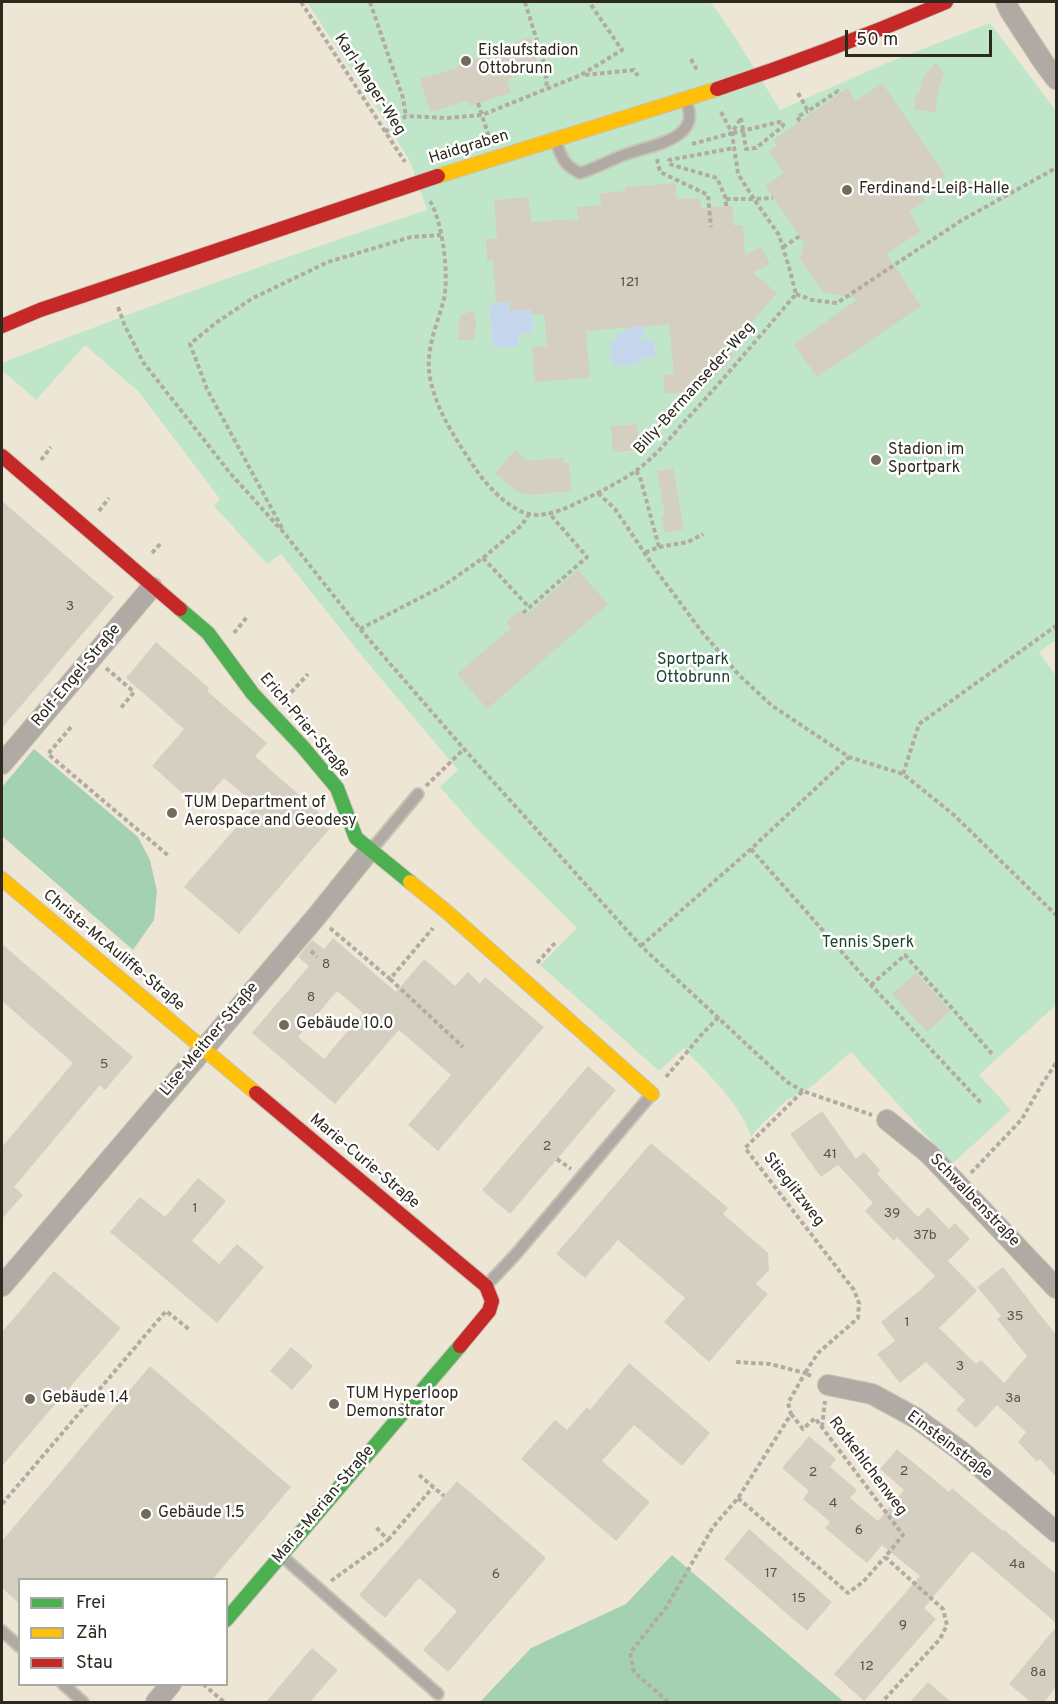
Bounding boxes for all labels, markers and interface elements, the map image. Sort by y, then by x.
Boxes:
scale bar [848,18,995,56]
text: 50 m [856,29,898,52]
street label: Karl-Mager-Weg [329,31,409,139]
place label: Eislaufstadion Ottobrunn [478,42,578,80]
marker: Eislaufstadion Ottobrunn [459,54,473,68]
street label: Haidgraben [427,127,511,169]
place label: Ferdinand-Leiß-Halle [859,180,1009,200]
marker: Ferdinand-Leiß-Halle [840,183,854,197]
house number: 121 [620,275,640,291]
street label: Billy-Bermanseder-Weg [630,319,760,459]
place label: Stadion im Sportpark [888,441,964,479]
marker: Stadion im Sportpark [869,453,883,467]
house number: 3 [66,599,74,615]
street label: Rolf-Engel-Straße [28,621,126,731]
park label: Sportpark Ottobrunn [656,651,730,689]
street label: Erich-Prier-Straße [255,670,353,782]
place label: TUM Department of Aerospace and Geodesy [184,794,357,832]
marker: TUM Department of Aerospace and Geodesy [165,806,179,820]
street label: Christa-McAuliffe-Straße [38,886,188,1016]
park label: Tennis Sperk [822,934,914,954]
house number: 8 [322,957,330,973]
street label: Lise-Meitner-Straße [157,979,263,1101]
house number: 8 [307,990,315,1006]
place label: Gebäude 10.0 [296,1015,393,1035]
marker: Gebäude 10.0 [277,1018,291,1032]
house number: 5 [100,1057,108,1073]
street label: Marie-Curie-Straße [305,1110,423,1214]
house number: 2 [543,1139,551,1155]
house number: 41 [823,1147,837,1163]
street label: Stieglitzweg [758,1149,828,1231]
street label: Schwalbenstraße [925,1151,1023,1251]
house number: 1 [192,1201,198,1217]
house number: 39 [884,1206,900,1222]
house number: 37b [913,1228,937,1244]
house number: 35 [1006,1309,1024,1325]
house number: 1 [904,1315,910,1331]
house number: 3 [956,1359,964,1375]
place label: TUM Hyperloop Demonstrator [346,1385,458,1423]
place label: Gebäude 1.4 [42,1389,129,1409]
house number: 3a [1005,1391,1021,1407]
marker: Gebäude 1.4 [23,1392,37,1406]
marker: TUM Hyperloop Demonstrator [327,1397,341,1411]
street label: Einsteinstraße [902,1408,996,1484]
street label: Rotkehlchenweg [824,1414,910,1520]
street label: Maria-Merian-Straße [269,1442,379,1568]
house number: 2 [900,1464,908,1480]
house number: 2 [809,1465,817,1481]
house number: 4 [829,1496,837,1512]
place label: Gebäude 1.5 [158,1504,245,1524]
marker: Gebäude 1.5 [139,1507,153,1521]
house number: 6 [855,1523,863,1539]
house number: 4a [1009,1557,1025,1573]
house number: 17 [765,1566,777,1582]
house number: 6 [492,1567,500,1583]
legend [18,1578,228,1686]
house number: 15 [792,1591,806,1607]
text: Frei [76,1592,106,1615]
house number: 9 [899,1618,907,1634]
text: Zäh [76,1622,107,1645]
text: Stau [76,1652,113,1675]
house number: 12 [860,1659,874,1675]
house number: 8a [1030,1665,1046,1681]

